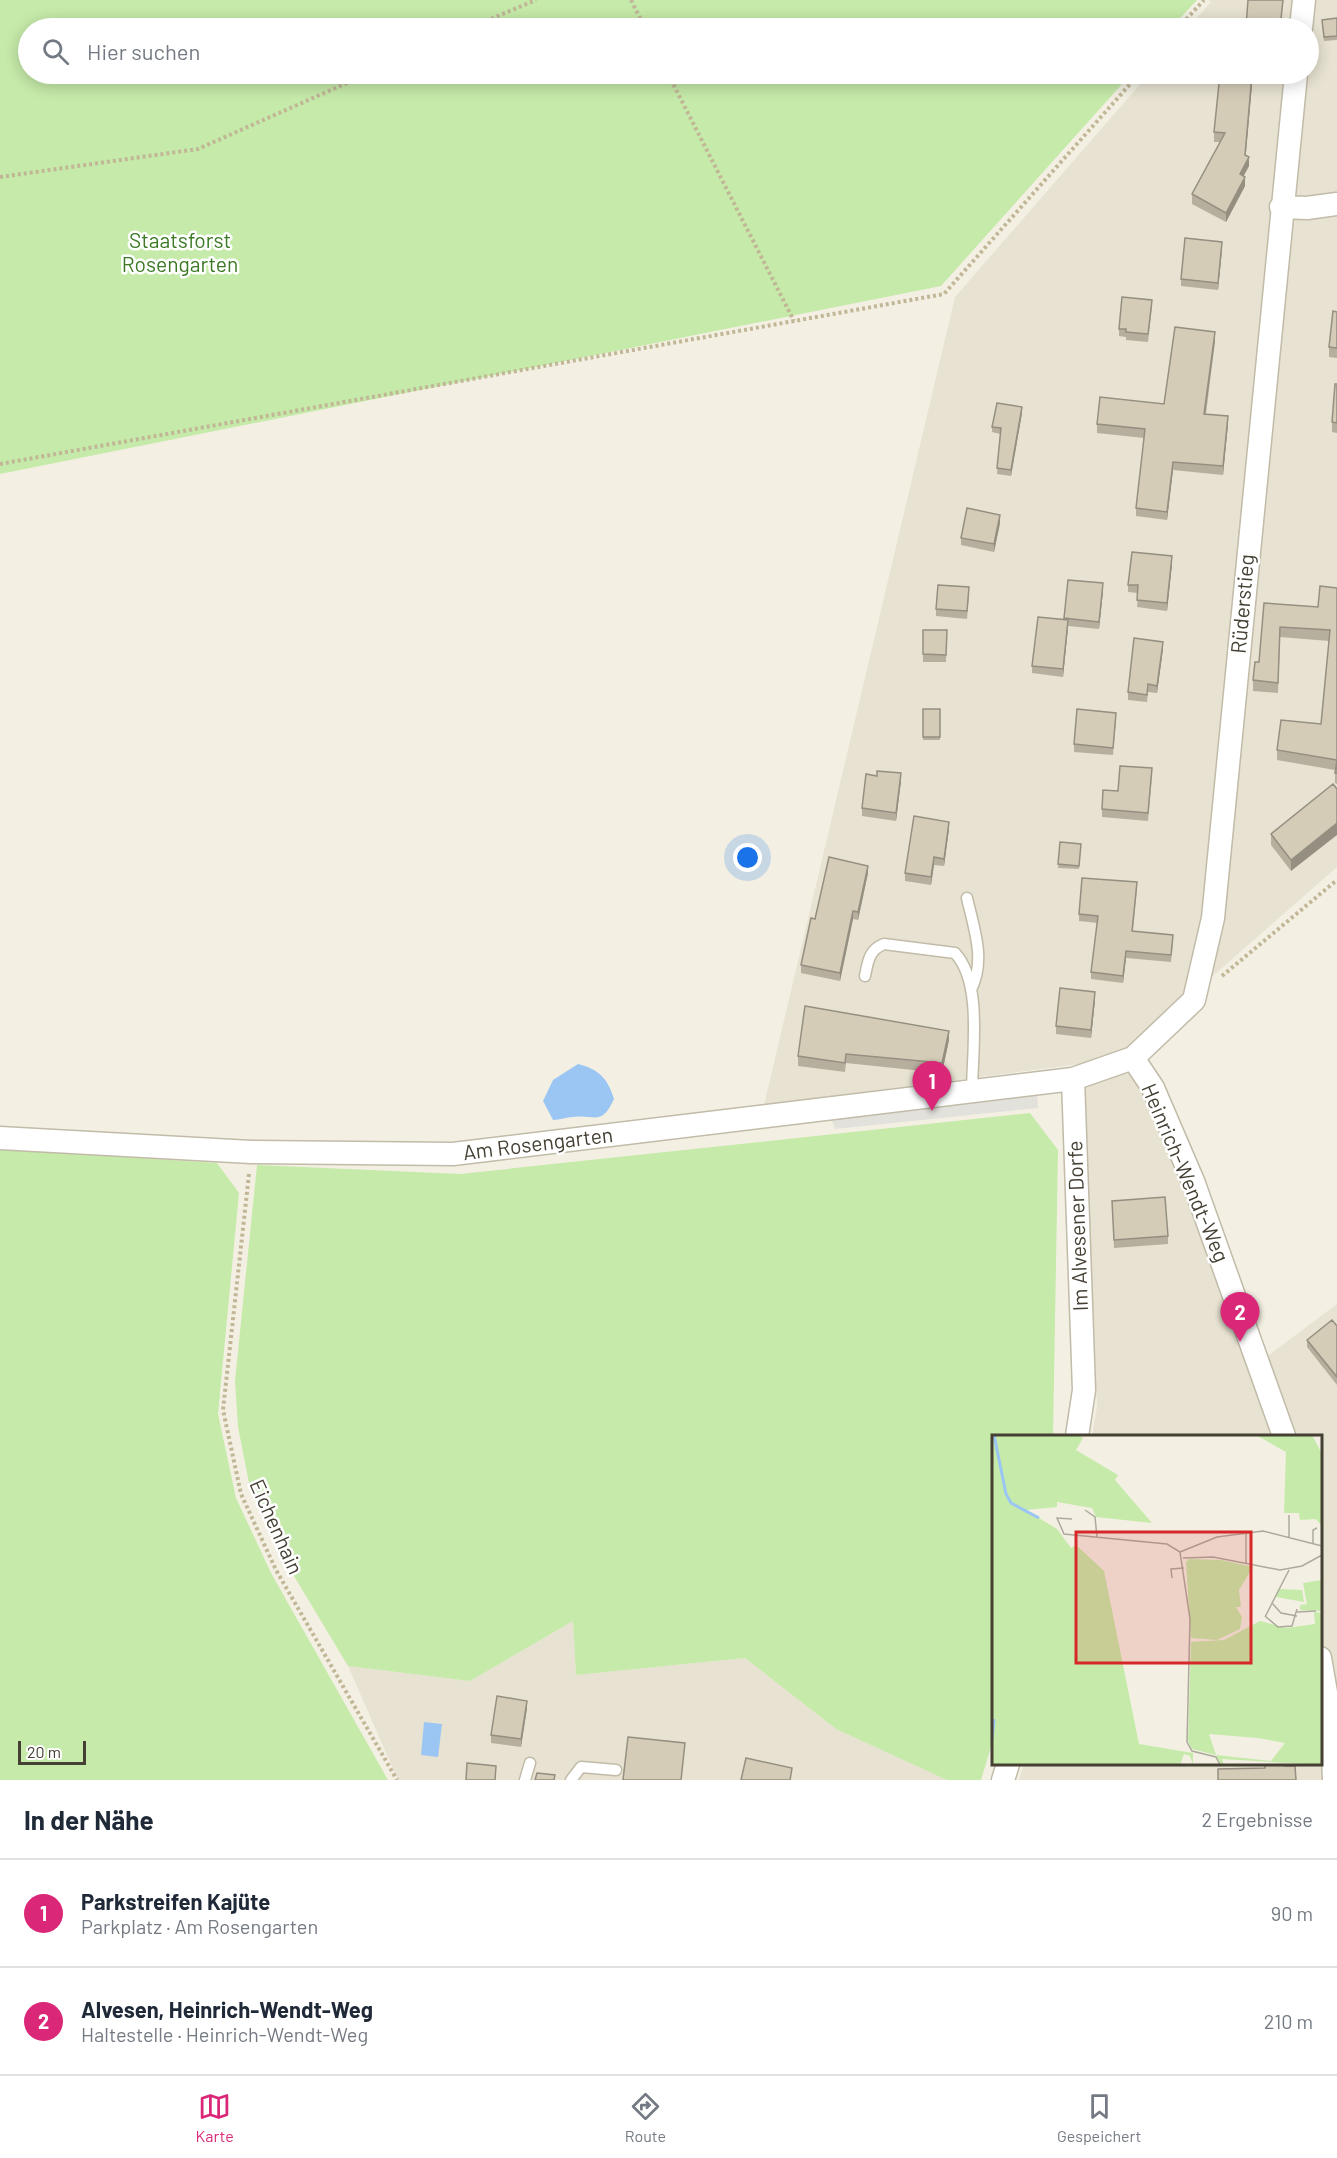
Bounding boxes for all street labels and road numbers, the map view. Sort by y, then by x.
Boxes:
street label: Rüderstieg [1225,553,1258,655]
street label: Heinrich-Wendt-Weg [1137,1079,1235,1266]
street label: Am Rosengarten [461,1121,614,1164]
street label: Im Alvesener Dorfe [1061,1140,1092,1312]
street label: Eichenhain [245,1475,309,1578]

